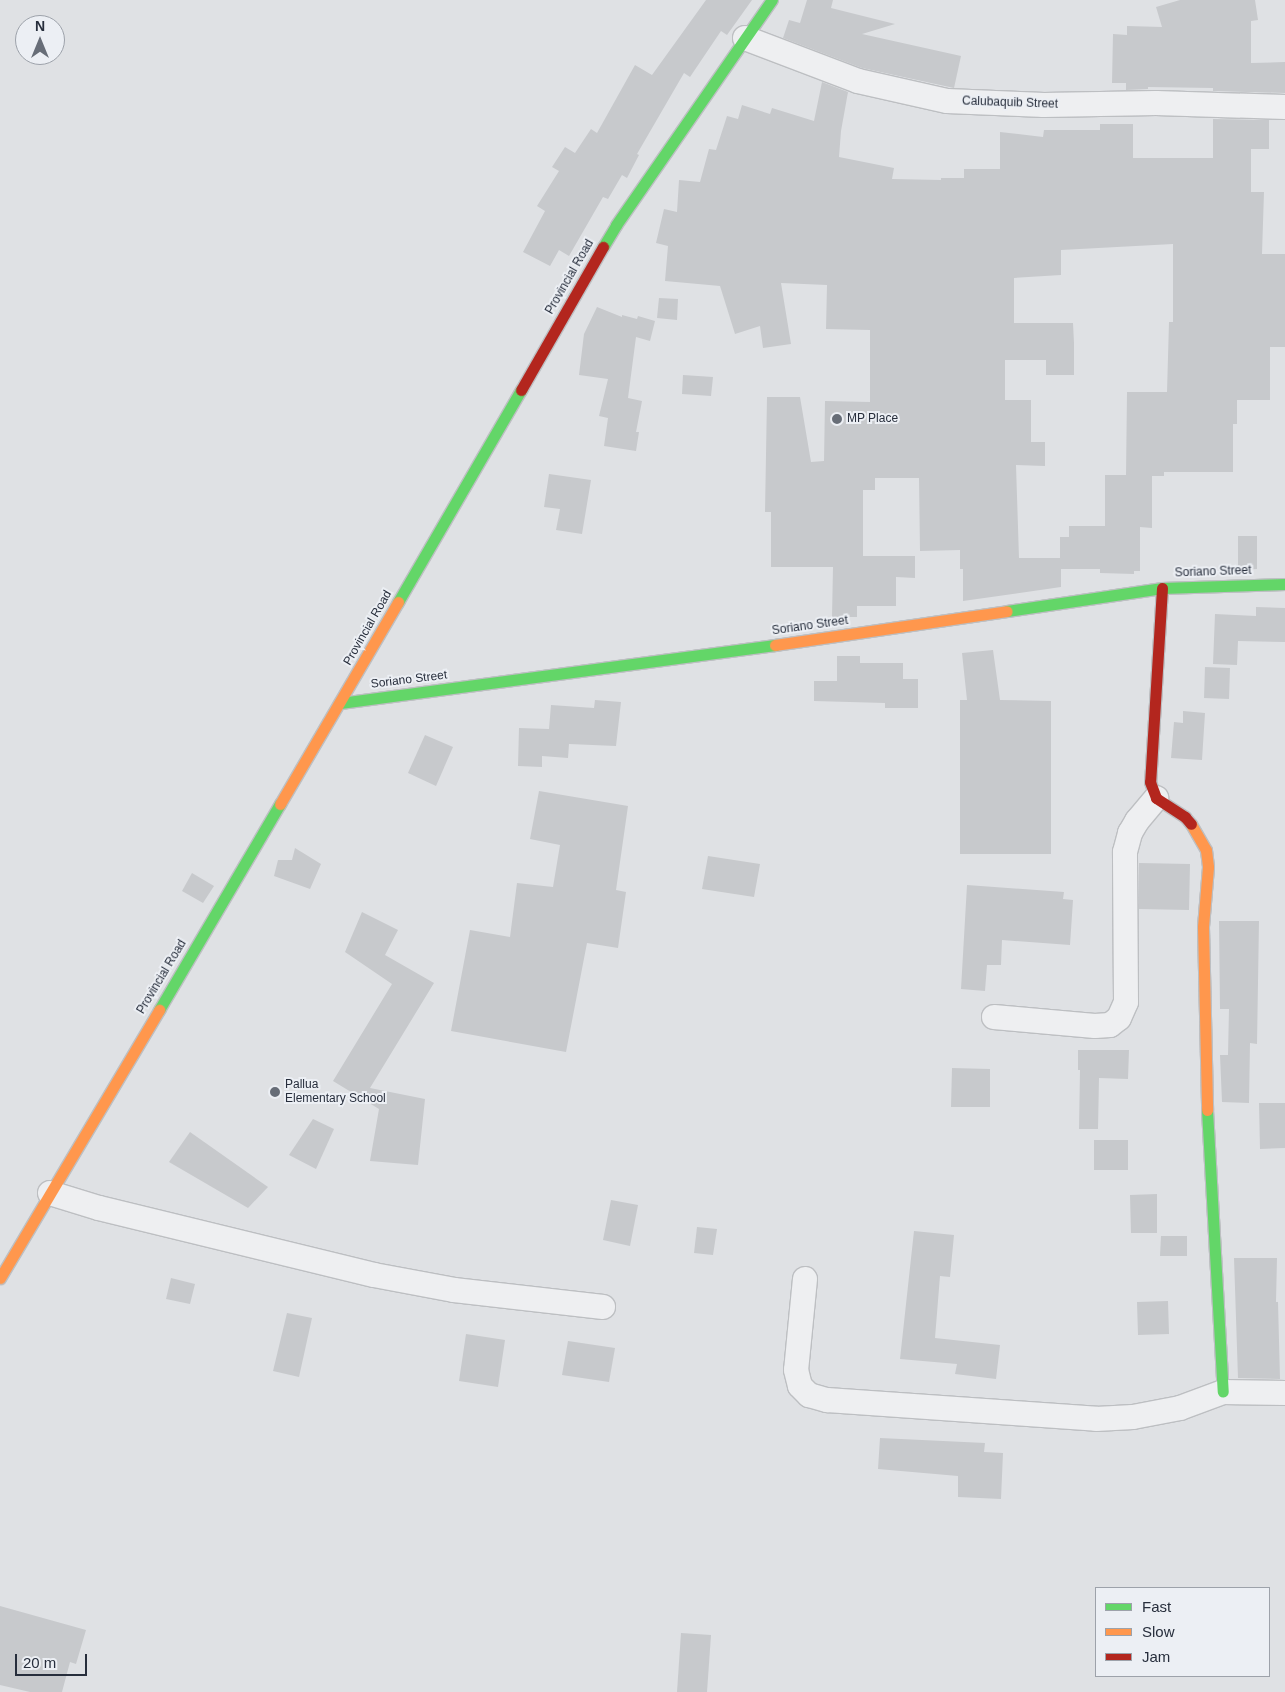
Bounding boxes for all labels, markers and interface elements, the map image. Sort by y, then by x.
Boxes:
north arrow [15,15,65,65]
text: N [35,18,45,34]
street label: Calubaquib Street [962,94,1058,112]
street label: Provincial Road [543,237,597,317]
place label: MP Place [847,412,898,426]
marker: MP Place [831,413,843,425]
street label: Soriano Street [1174,563,1252,581]
street label: Provincial Road [341,588,395,668]
street label: Soriano Street [771,614,849,638]
street label: Soriano Street [370,668,448,692]
street label: Provincial Road [134,937,190,1017]
place label: Pallua Elementary School [285,1078,386,1106]
marker: Pallua Elementary School [269,1086,281,1098]
legend [1095,1587,1270,1677]
text: Fast [1142,1598,1171,1615]
text: Slow [1142,1623,1175,1640]
scale bar [18,1644,90,1676]
text: Jam [1142,1648,1170,1665]
text: 20 m [23,1654,56,1671]

